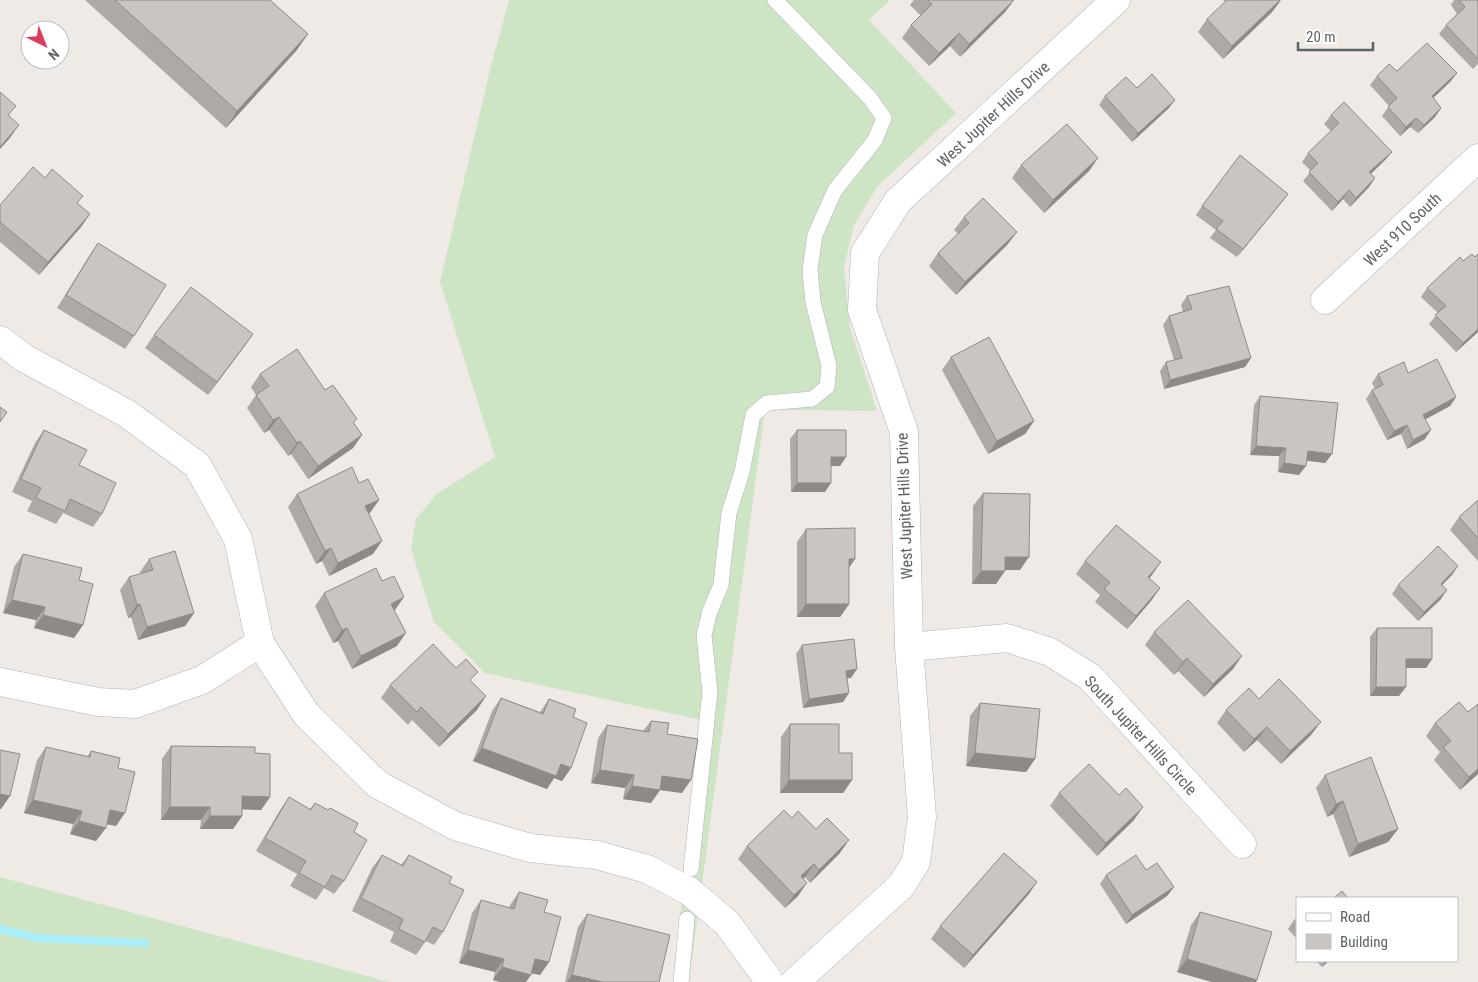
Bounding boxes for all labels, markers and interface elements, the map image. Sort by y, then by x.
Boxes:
north arrow [20,20,70,70]
scale bar [1298,20,1373,52]
text: 20 m [1306,28,1336,46]
text: N [45,46,62,63]
street label: West Jupiter Hills Drive [933,57,1054,171]
street label: West 910 South [1360,189,1445,270]
street label: West Jupiter Hills Drive [892,432,917,580]
street label: South Jupiter Hills Circle [1081,672,1201,799]
legend [1296,897,1458,962]
text: Road [1340,908,1370,926]
text: Building [1340,933,1388,951]

